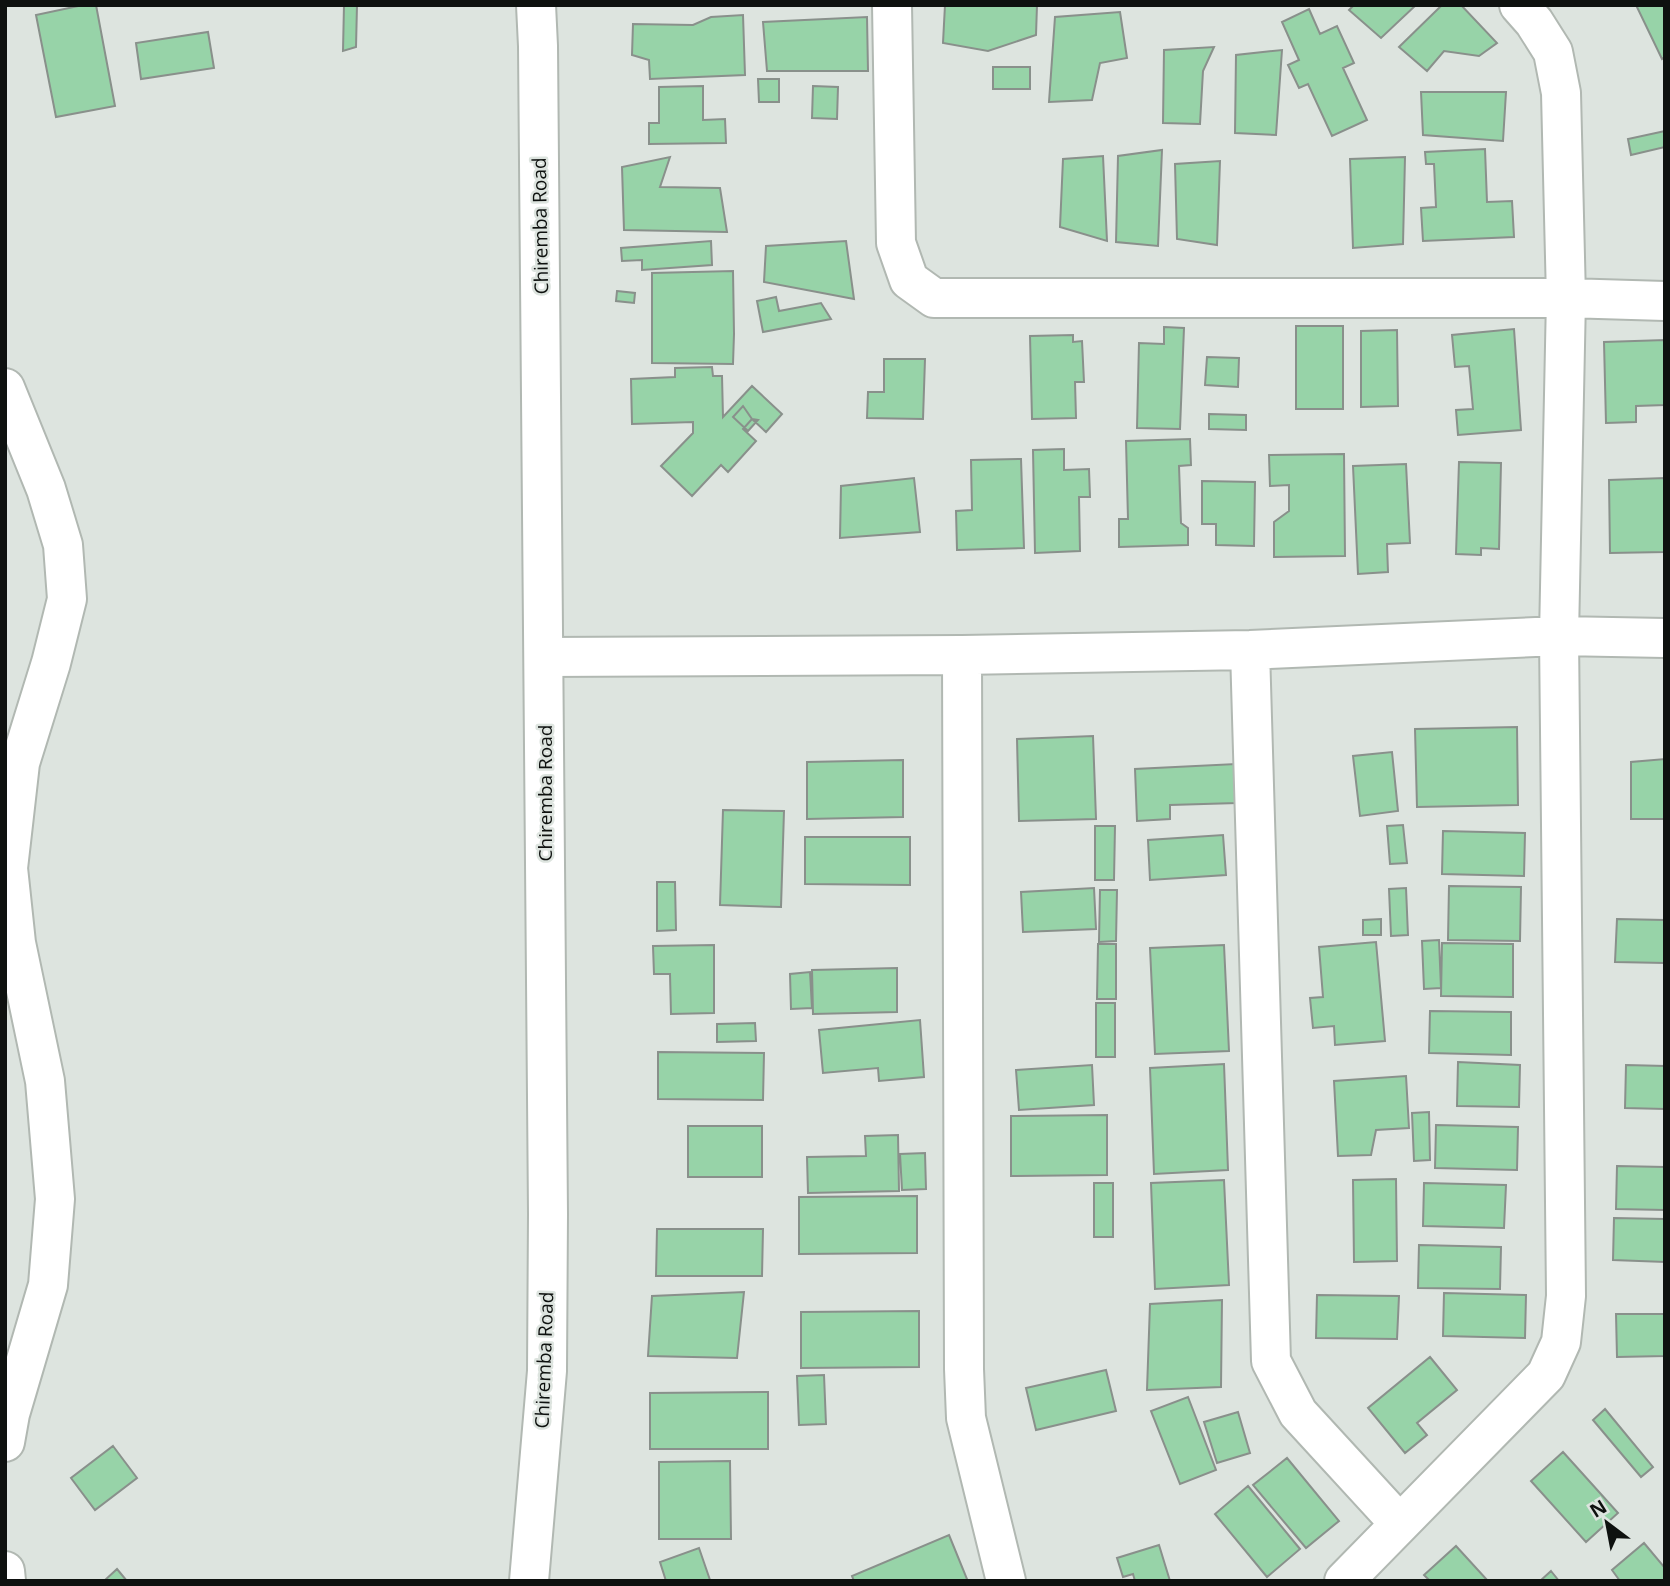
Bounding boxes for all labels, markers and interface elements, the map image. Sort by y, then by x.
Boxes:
street label: Chiremba Road [526,157,554,295]
street label: Chiremba Road [532,725,558,861]
street label: Chiremba Road [529,1291,559,1429]
north arrow [1572,1488,1642,1558]
text: N [1585,1493,1611,1524]

